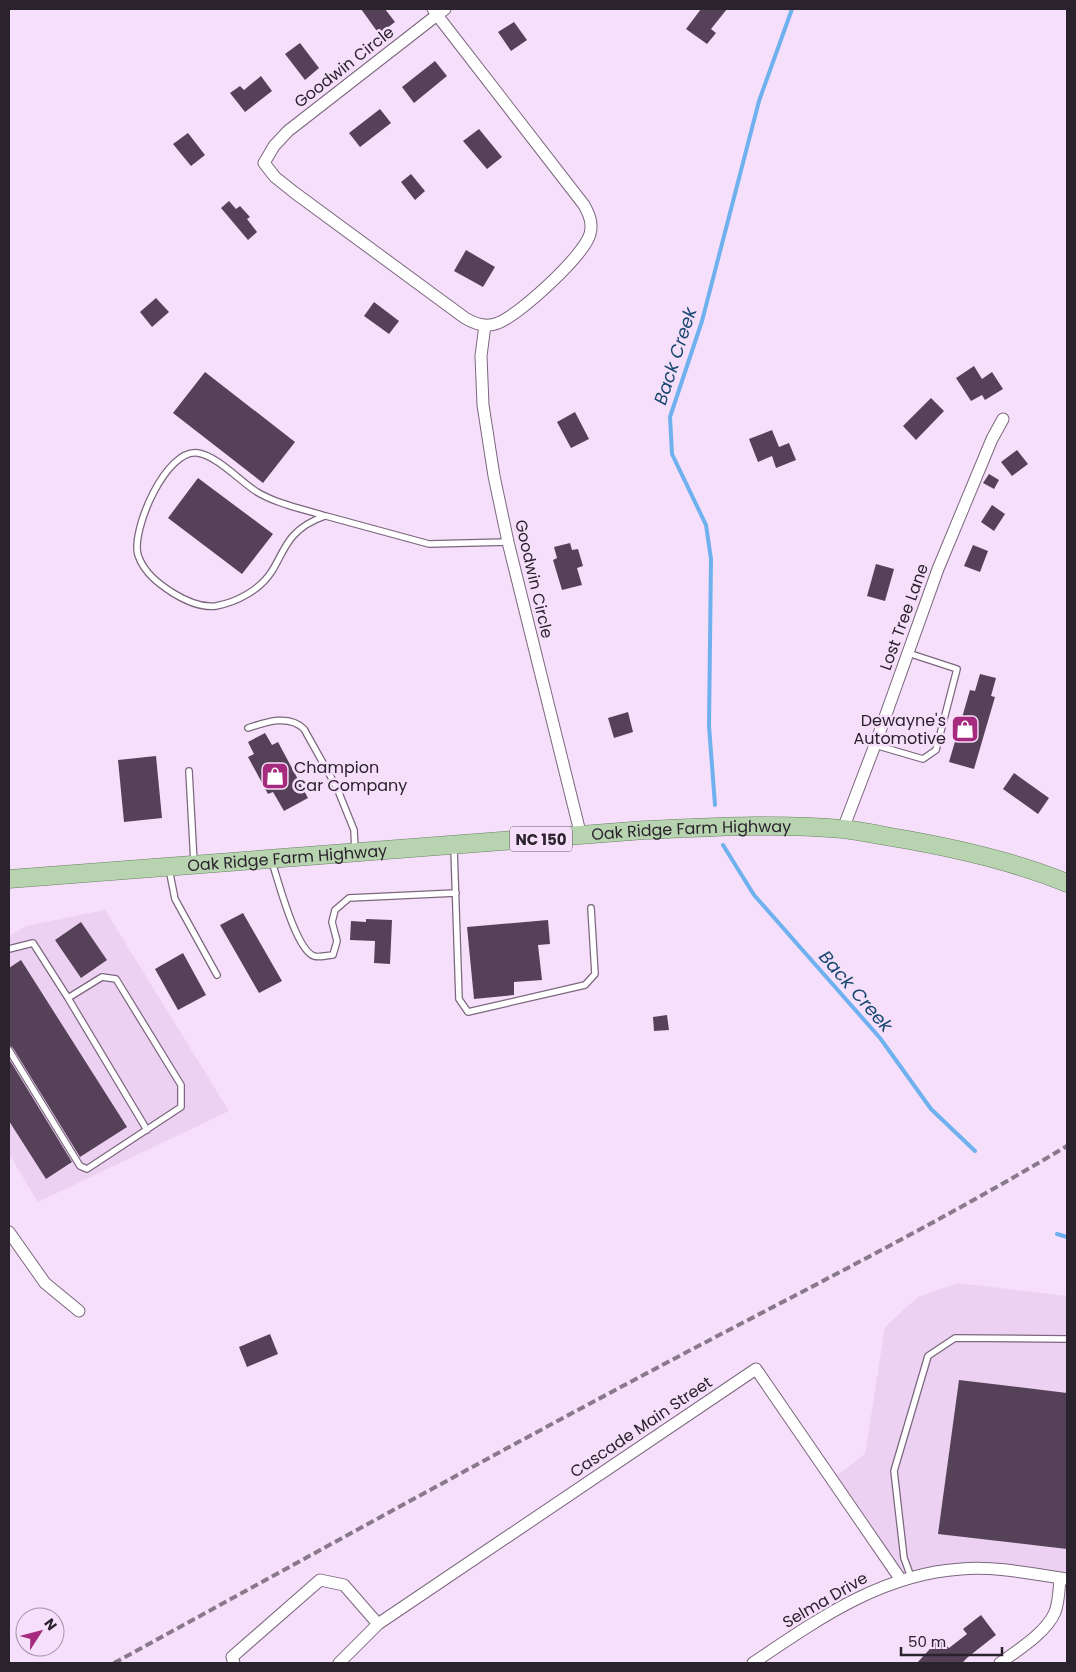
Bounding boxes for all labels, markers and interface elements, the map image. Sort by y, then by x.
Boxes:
street label: Goodwin Circle [289,21,399,113]
water label: Back Creek [648,303,703,408]
street label: Goodwin Circle [509,517,559,641]
street label: Lost Tree Lane [874,560,934,674]
place label: Dewayne's Automotive [854,709,946,750]
shop icon: Dewayne's Automotive [950,714,980,744]
place label: Champion Car Company [294,756,407,797]
shop icon: Champion Car Company [260,761,290,791]
street label: Oak Ridge Farm Highway [590,814,791,846]
road number: NC 150 [510,826,572,852]
street label: Oak Ridge Farm Highway [187,838,388,877]
water label: Back Creek [813,945,899,1038]
street label: Cascade Main Street [565,1371,717,1483]
street label: Selma Drive [778,1566,872,1634]
north arrow [15,1607,65,1657]
text: N [39,1614,62,1634]
scale bar [901,1624,1002,1656]
text: 50 m [908,1631,946,1652]

